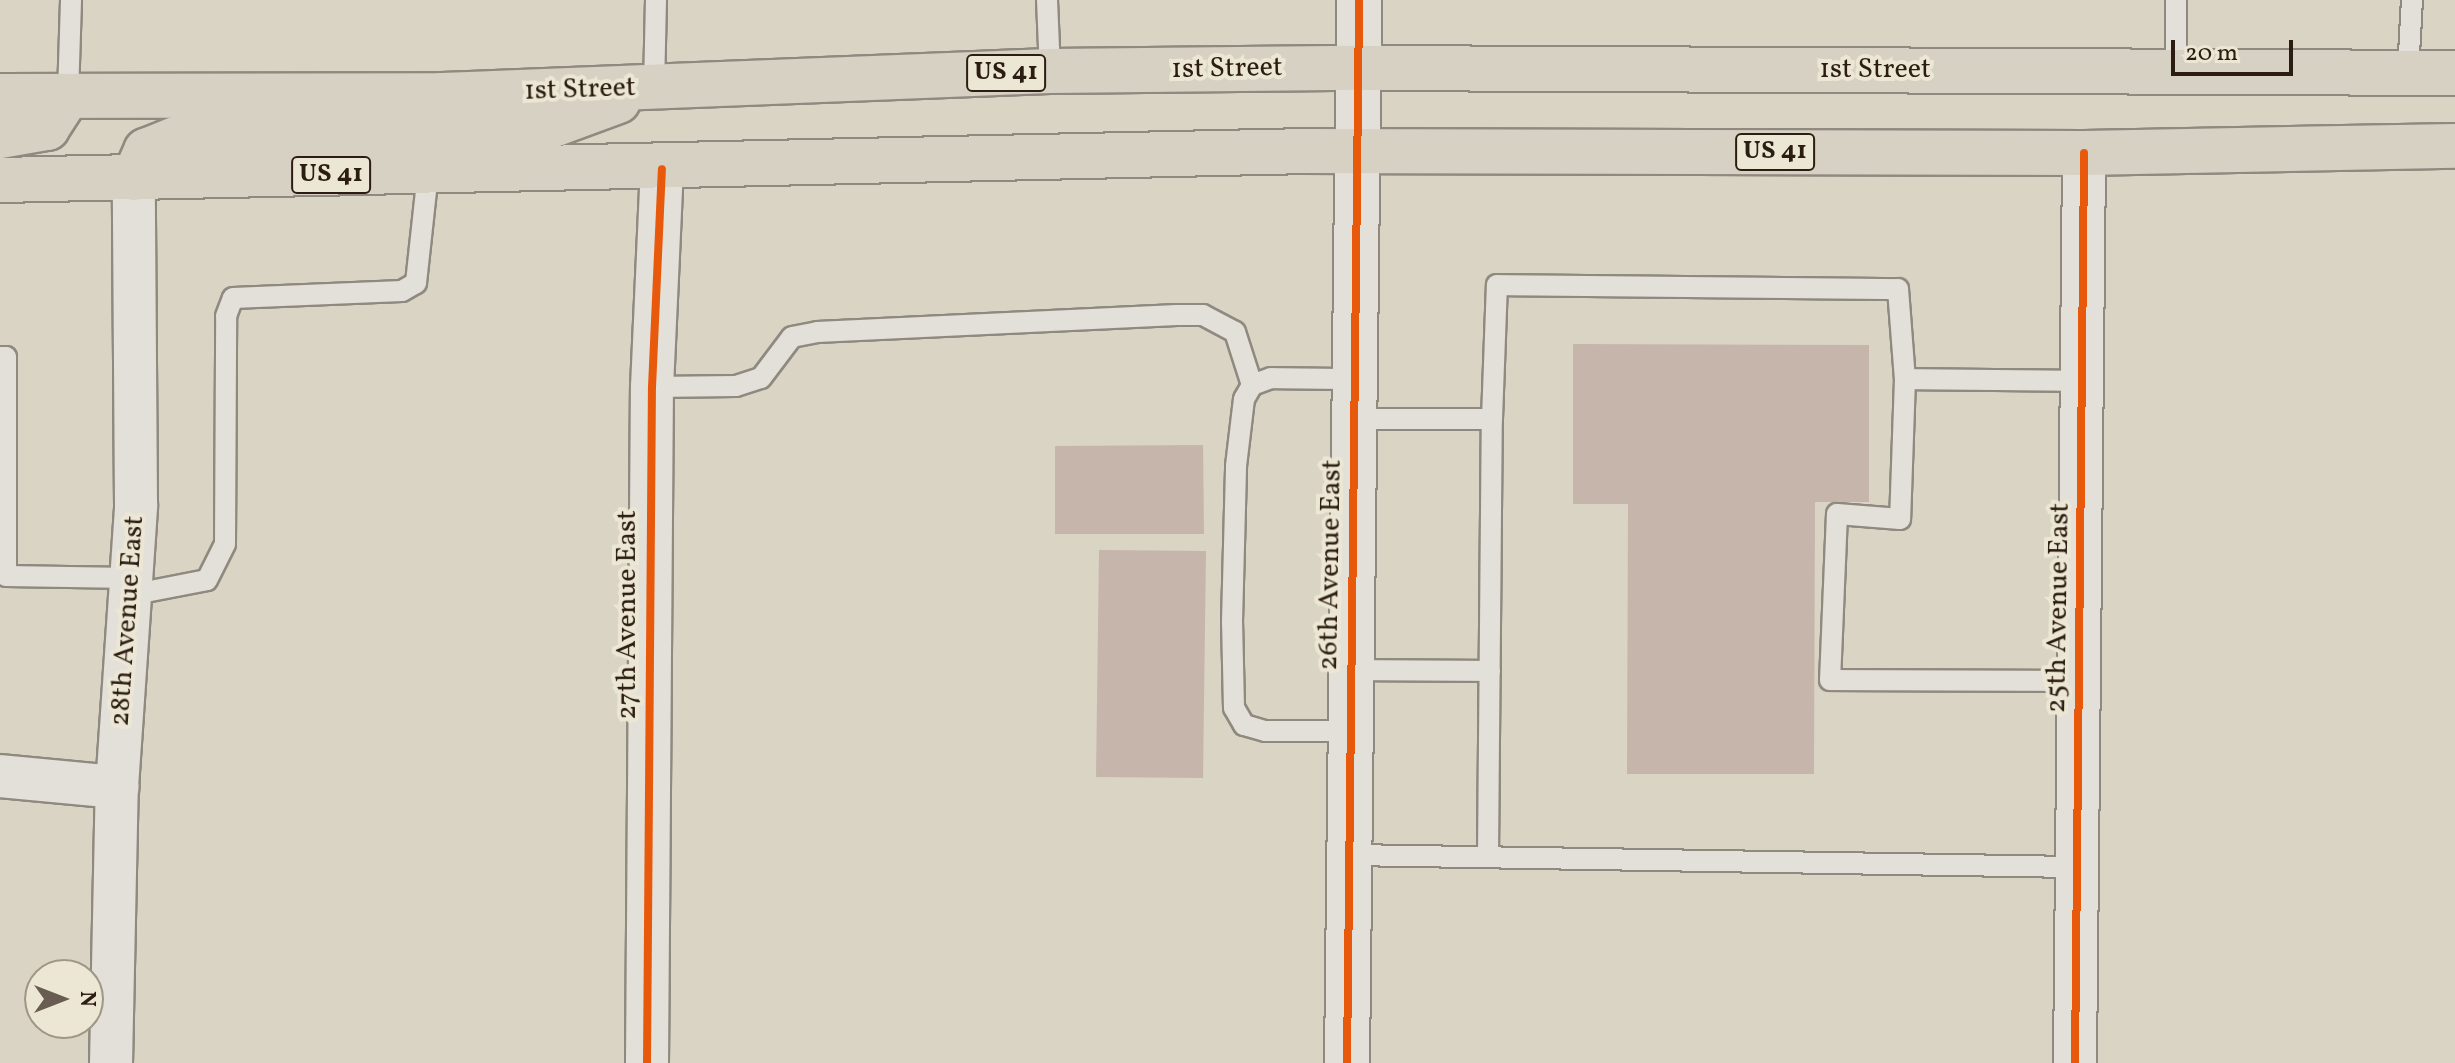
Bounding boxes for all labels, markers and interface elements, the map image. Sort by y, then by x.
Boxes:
scale bar [2175,24,2297,74]
text: 20 m [2185,37,2238,71]
road number: US 41 [966,51,1046,95]
street label: 1st Street [1171,51,1283,87]
street label: 1st Street [1819,53,1931,87]
street label: 1st Street [524,71,636,109]
road number: US 41 [1735,130,1815,174]
road number: US 41 [291,153,371,197]
street label: 26th Avenue East [1312,459,1350,671]
street label: 25th Avenue East [2040,503,2078,713]
street label: 27th Avenue East [611,510,645,720]
street label: 28th Avenue East [104,515,152,727]
north arrow [24,959,104,1039]
text: N [71,991,102,1007]

